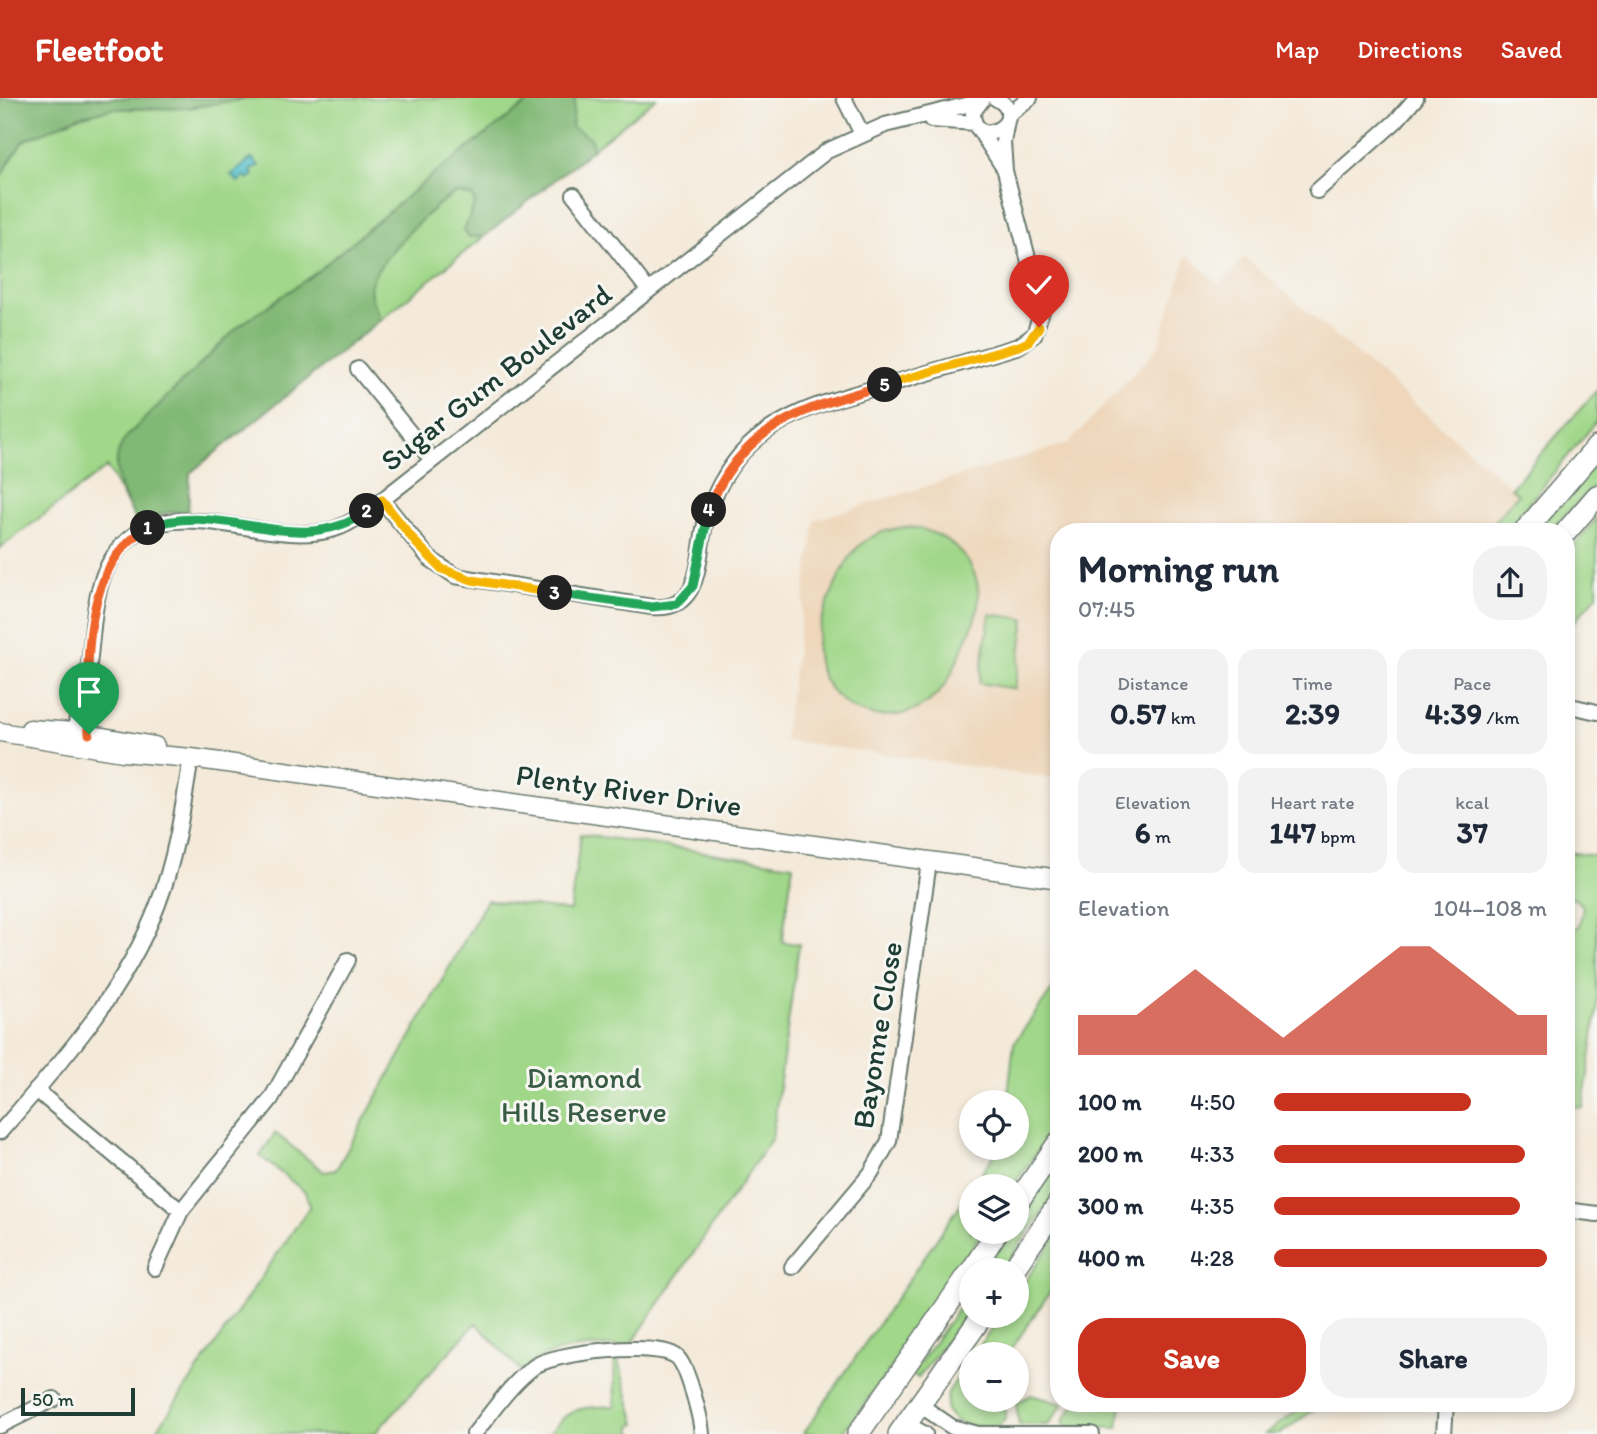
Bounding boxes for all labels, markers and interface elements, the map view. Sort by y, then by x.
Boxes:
text: Fleetfoot [35,30,163,69]
text: Map [1275,35,1319,64]
text: Directions [1357,35,1463,64]
text: Saved [1501,35,1562,64]
pin [1009,255,1069,327]
icon: check [1020,266,1058,304]
street label: Sugar Gum Boulevard [373,275,619,479]
pin: 5 [868,368,903,402]
text: 5 [880,373,889,396]
pin: 4 [692,492,726,528]
pin: 2 [350,494,384,528]
text: 4 [703,498,714,521]
text: 2 [362,499,372,522]
pin: 1 [130,510,166,546]
text: 1 [143,516,152,539]
text: Morning run [1078,546,1279,592]
button: share [1473,546,1547,620]
pin: 3 [538,575,572,610]
text: 3 [549,581,560,604]
text: 07:45 [1078,595,1135,623]
pin [59,662,119,734]
text: Distance [1117,672,1188,695]
text: Time [1292,672,1333,695]
text: Pace [1453,672,1491,695]
icon: arrive [70,673,108,711]
text: 0.57 [1110,695,1166,732]
text: 2:39 [1285,695,1340,732]
text: 4:39 [1425,695,1482,732]
text: km [1166,706,1196,729]
text: /km [1482,706,1520,729]
street label: Plenty River Drive [514,756,744,824]
text: Elevation [1115,791,1191,814]
text: Heart rate [1270,791,1355,814]
text: kcal [1455,791,1489,814]
text: 6 [1135,814,1151,851]
text: 147 [1269,814,1316,851]
text: 37 [1457,814,1488,851]
text: m [1151,825,1171,848]
text: bpm [1316,825,1356,848]
text: Elevation [1078,894,1169,922]
text: 104–108 m [1434,894,1547,922]
street label: Bayonne Close [844,939,910,1131]
park label: Diamond Hills Reserve [501,1059,667,1130]
text: 100 m [1078,1088,1142,1116]
text: 4:50 [1190,1088,1236,1116]
map controls [959,1090,1029,1412]
button: locate [959,1090,1029,1160]
text: 200 m [1078,1140,1143,1168]
text: 4:33 [1190,1140,1235,1168]
button: layers [959,1174,1029,1244]
text: 300 m [1078,1192,1143,1220]
text: 4:35 [1190,1192,1234,1220]
text: 400 m [1078,1244,1145,1272]
text: 4:28 [1190,1244,1234,1272]
button: + [959,1258,1029,1328]
button: Save [1078,1318,1306,1398]
button: Share [1320,1318,1547,1398]
button: − [959,1342,1029,1412]
scale bar [21,1385,135,1417]
text: 50 m [32,1388,74,1411]

